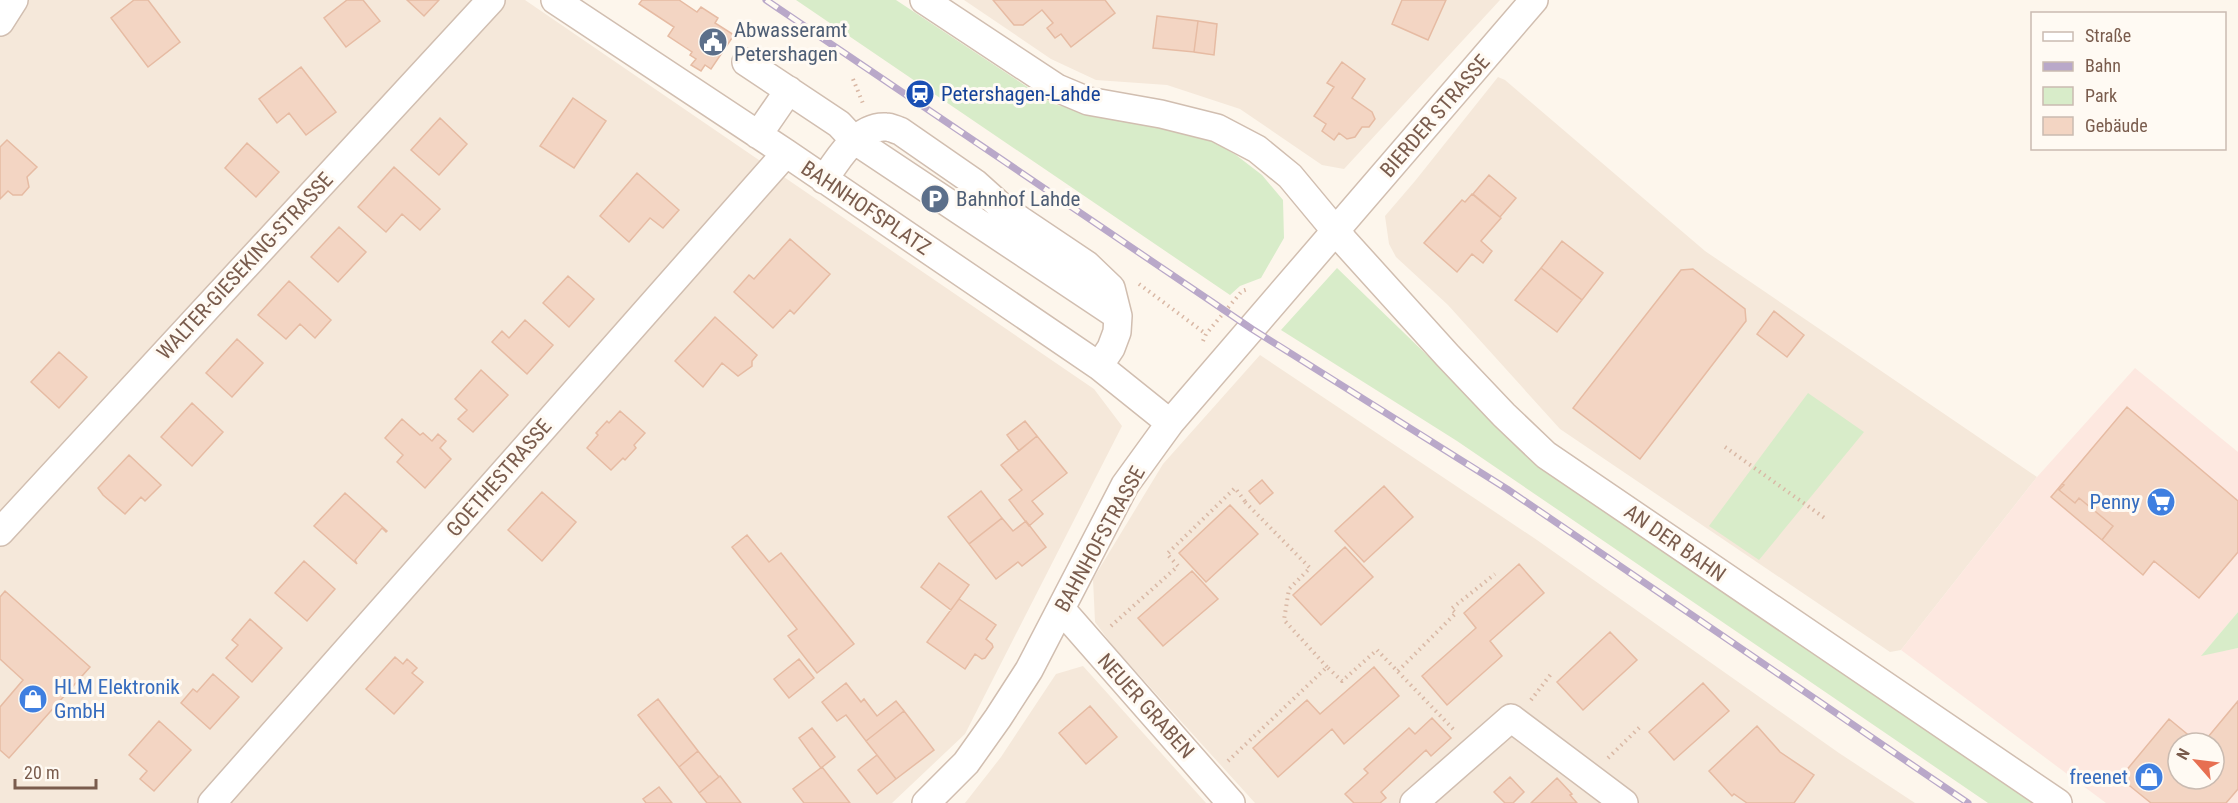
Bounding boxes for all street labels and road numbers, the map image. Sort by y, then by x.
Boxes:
street label: BIERDER STRASSE [1375,50,1495,182]
street label: BAHNHOFSPLATZ [797,156,935,260]
street label: WALTER-GIESEKING-STRASSE [152,168,338,364]
street label: GOETHESTRASSE [442,415,556,541]
street label: BAHNHOFSTRASSE [1050,462,1150,616]
street label: AN DER BAHN [1620,499,1730,587]
street label: NEUER GRABEN [1093,649,1199,763]

